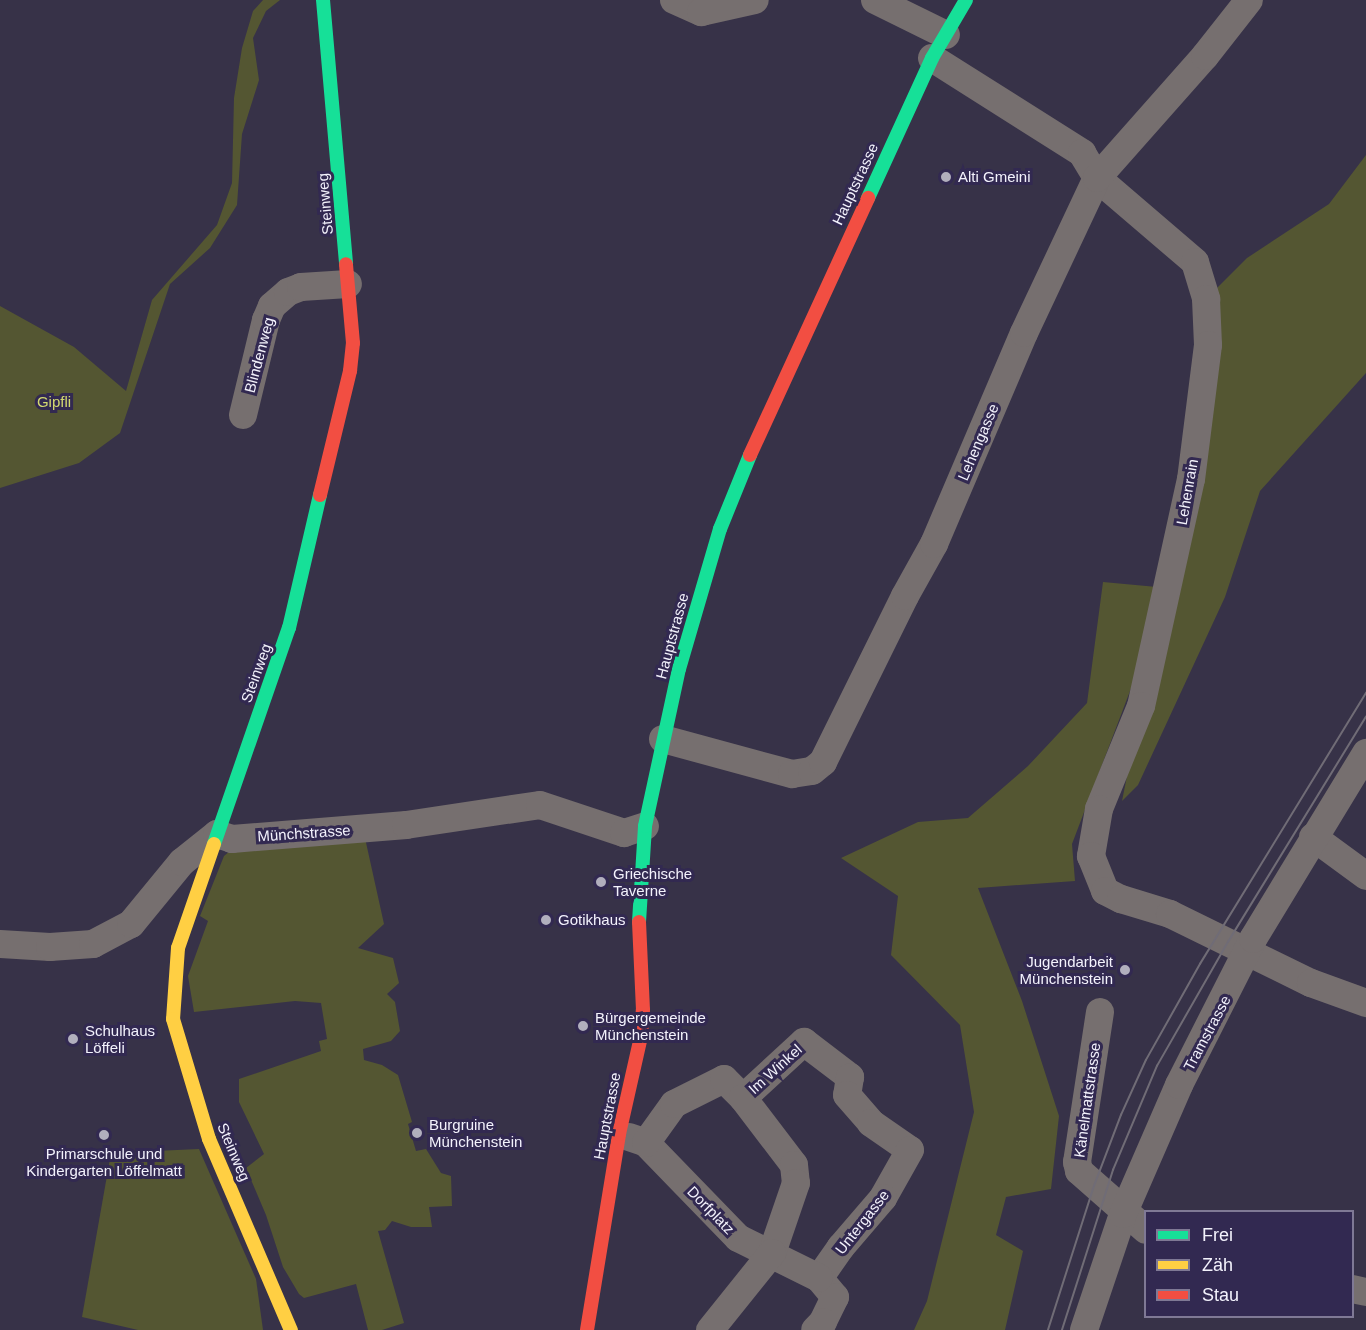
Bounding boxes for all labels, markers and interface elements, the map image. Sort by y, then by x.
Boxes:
street label: Hauptstrasse [828,140,882,228]
place label: Alti Gmeini [958,168,1031,186]
marker: Alti Gmeini [939,170,953,184]
street label: Steinweg [313,172,337,236]
street label: Blindenweg [240,315,278,395]
park label: Gipfli [37,393,71,411]
street label: Lehengasse [954,401,1002,483]
street label: Lehenrain [1172,458,1202,526]
street label: Hauptstrasse [652,591,692,681]
street label: Steinweg [237,641,275,705]
street label: Münchstrasse [257,821,351,845]
place label: Griechische Taverne [613,864,692,899]
marker: Griechische Taverne [594,875,608,889]
place label: Gotikhaus [558,911,626,929]
marker: Gotikhaus [539,913,553,927]
place label: Jugendarbeit Münchenstein [1020,952,1113,987]
marker: Jugendarbeit Münchenstein [1118,963,1132,977]
street label: Tramstrasse [1180,992,1234,1074]
place label: Bürgergemeinde Münchenstein [595,1008,706,1043]
marker: Bürgergemeinde Münchenstein [576,1019,590,1033]
place label: Schulhaus Löffeli [85,1021,155,1056]
marker: Schulhaus Löffeli [66,1032,80,1046]
street label: Im Winkel [745,1040,805,1098]
street label: Känelmattstrasse [1070,1041,1104,1159]
street label: Hauptstrasse [590,1071,624,1161]
place label: Burgruine Münchenstein [429,1115,522,1150]
street label: Steinweg [214,1120,254,1184]
marker: Burgruine Münchenstein [410,1126,424,1140]
marker: Primarschule und Kindergarten Löffelmatt [97,1128,111,1142]
place label: Primarschule und Kindergarten Löffelmatt [26,1144,182,1179]
street label: Dorfplatz [684,1182,738,1238]
street label: Untergasse [831,1186,893,1258]
legend [1144,1210,1354,1318]
text: Frei [1202,1225,1233,1245]
text: Zäh [1202,1255,1233,1275]
text: Stau [1202,1285,1239,1305]

